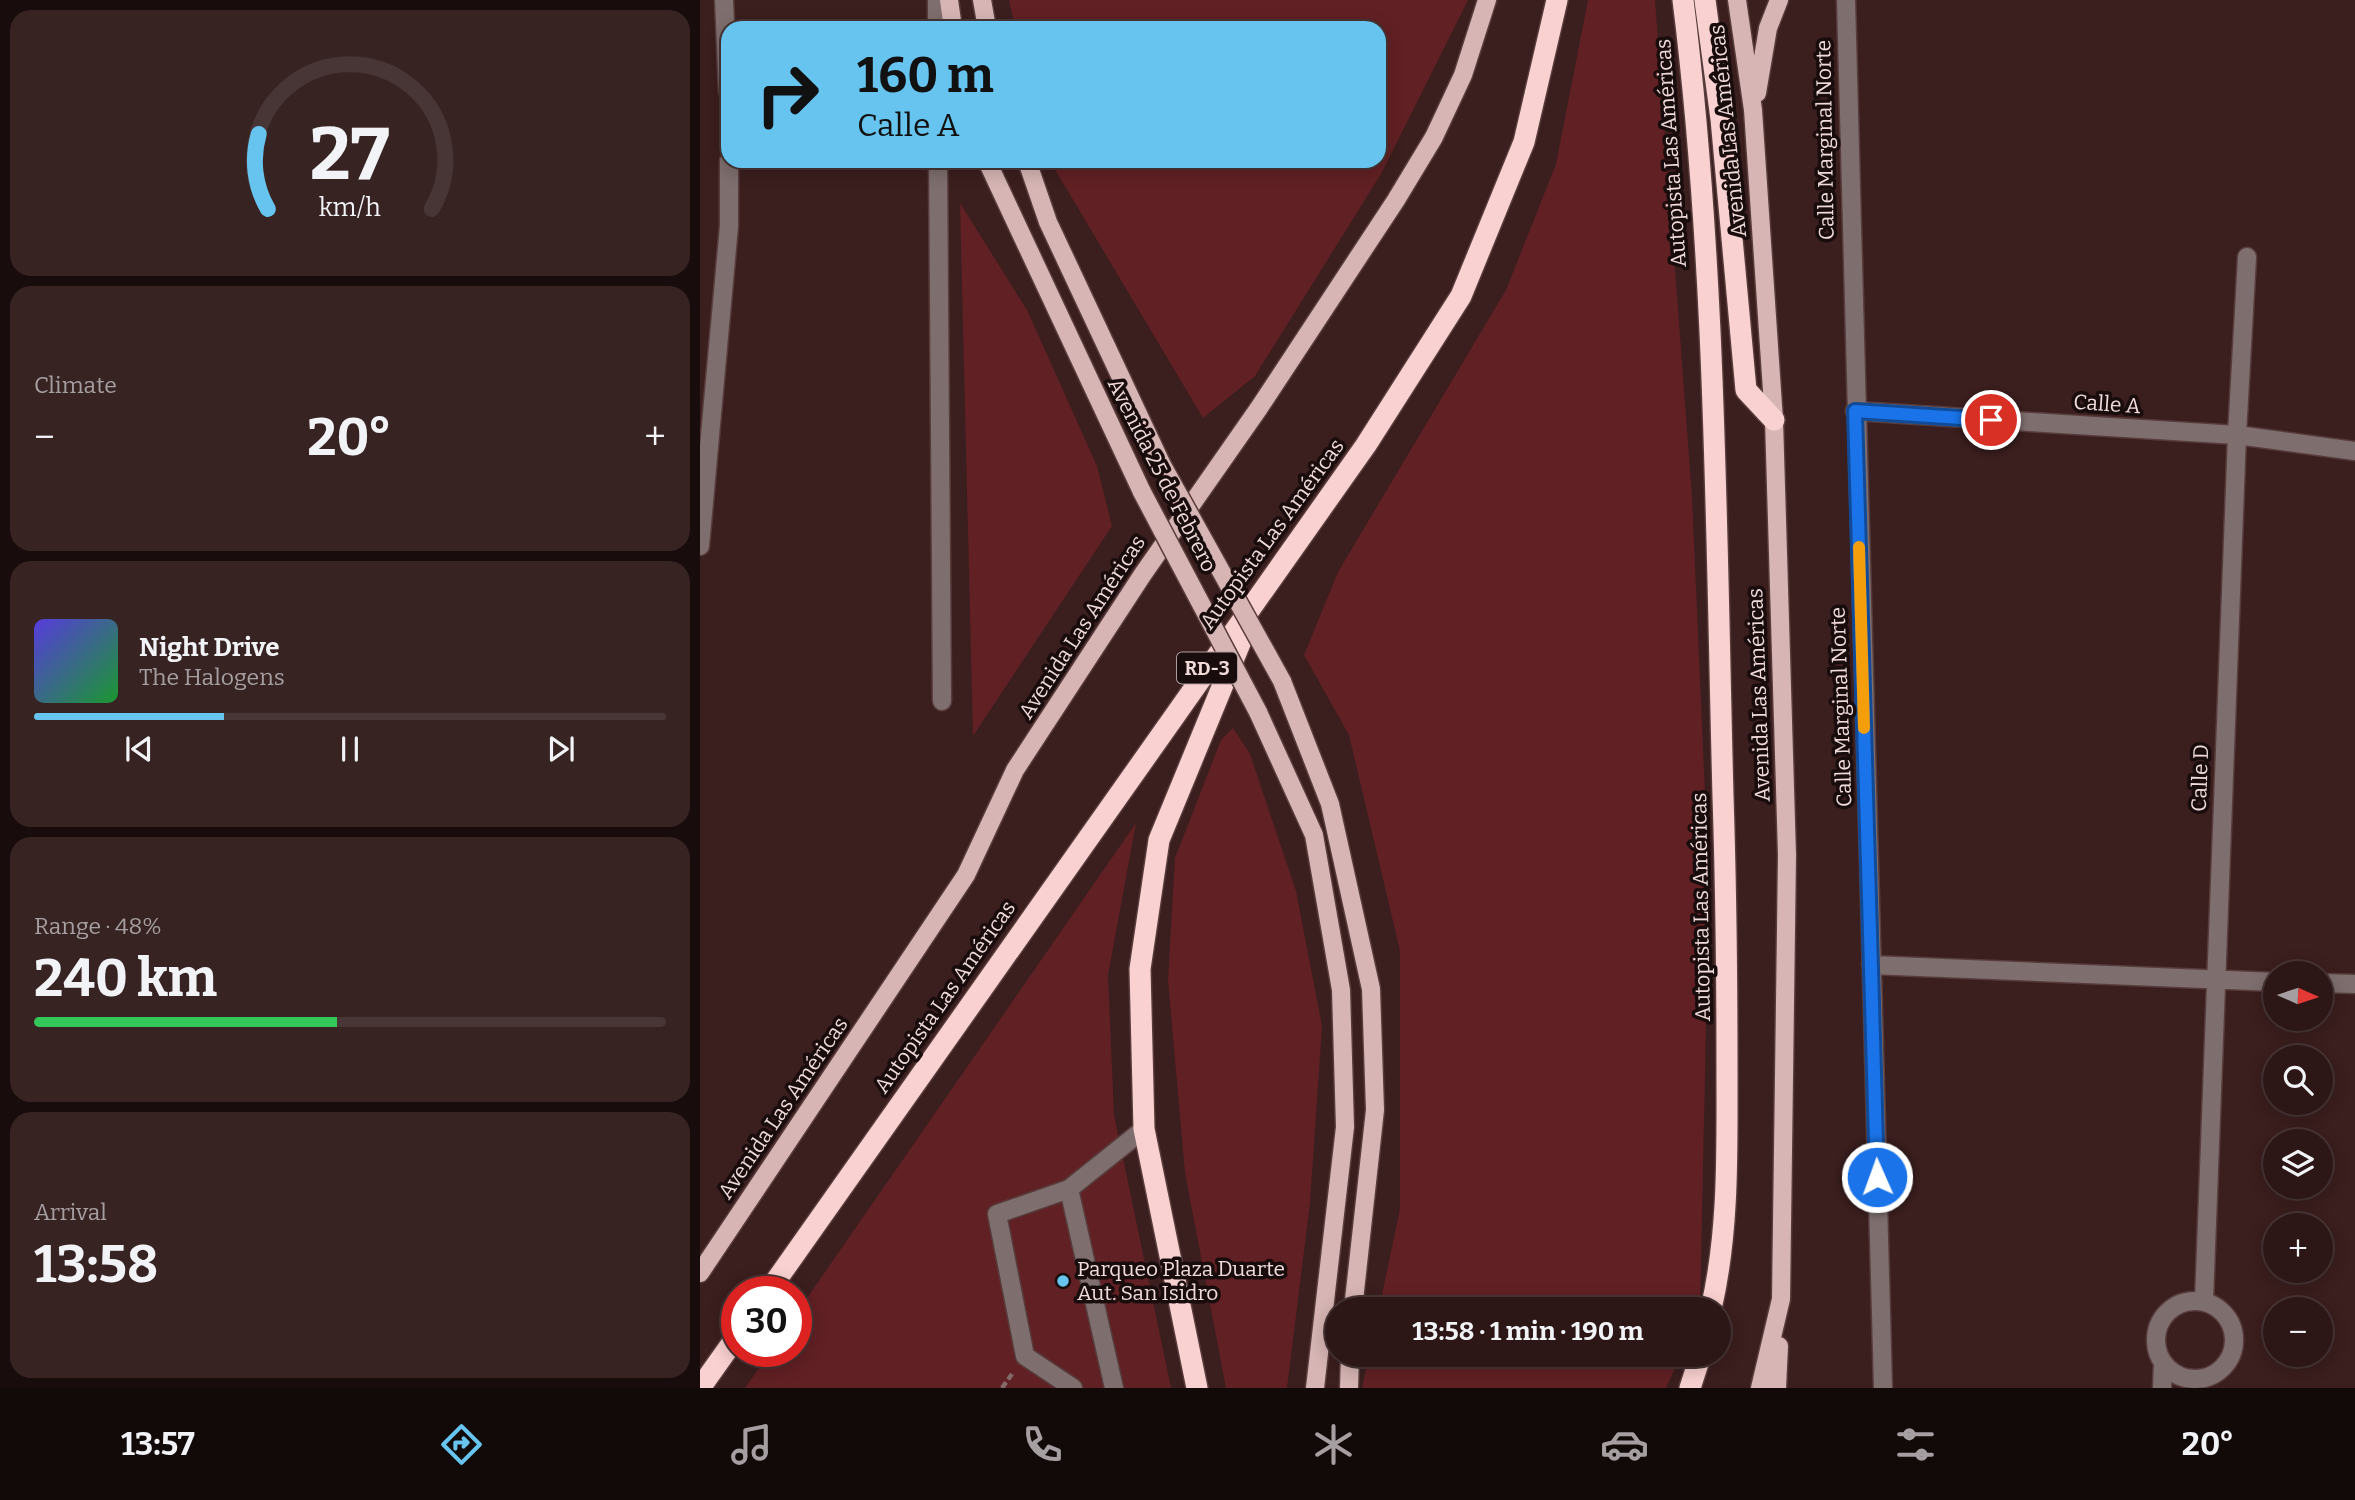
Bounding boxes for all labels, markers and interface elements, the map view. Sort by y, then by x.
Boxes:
street label: Avenida Las Américas [1704,23,1752,239]
street label: Autopista Las Américas [1650,38,1692,268]
street label: Calle Marginal Norte [1810,40,1840,240]
text: 160 m [857,46,994,105]
icon: right [742,49,833,140]
text: Calle A [857,106,960,144]
text: 27 [310,111,390,198]
text: km/h [319,193,381,223]
text: Climate [34,371,117,399]
street label: Avenida 25 de Febrero [1102,374,1222,576]
street label: Calle A [2073,389,2142,419]
pin [1961,390,2021,450]
icon: arrive [1972,401,2010,439]
text: 20° [307,406,392,469]
text: − [34,414,55,460]
text: + [644,414,666,460]
street label: Autopista Las Américas [1194,434,1350,634]
street label: Avenida Las Américas [1013,530,1151,724]
street label: Avenida Las Américas [1742,588,1776,802]
street label: Calle Marginal Norte [1825,606,1857,808]
text: Night Drive [139,632,280,663]
road number: RD-3 [1177,652,1237,684]
text: The Halogens [139,663,285,691]
icon: previous [120,730,158,768]
icon: pause [331,730,369,768]
icon: next [542,730,580,768]
street label: Calle D [2186,744,2214,812]
street label: Autopista Las Américas [1686,792,1716,1022]
street label: Autopista Las Américas [869,896,1021,1098]
text: Range · 48% [34,912,162,940]
text: 240 km [34,947,217,1010]
north arrow [2263,961,2333,1031]
map controls [2263,961,2333,1367]
street label: Avenida Las Américas [712,1012,854,1204]
button: search [2263,1045,2333,1115]
button: layers [2263,1129,2333,1199]
position arrow [1840,1140,1914,1214]
text: Arrival [34,1198,107,1226]
button: + [2263,1213,2333,1283]
text: 13:58 [34,1233,158,1296]
place label: Parqueo Plaza Duarte Aut. San Isidro [1077,1256,1285,1306]
marker: Parqueo Plaza Duarte Aut. San Isidro [1055,1273,1071,1289]
speed limit sign: 30 [721,1276,812,1367]
button: − [2263,1297,2333,1367]
text: 13:58 · 1 min · 190 m [1412,1316,1644,1347]
icon: directions [437,1420,486,1469]
icon: music [727,1420,776,1469]
icon: phone [1018,1420,1067,1469]
icon: climate [1309,1420,1358,1469]
icon: car [1600,1420,1649,1469]
icon: filters [1891,1420,1940,1469]
text: 13:57 [121,1425,195,1463]
text: 20° [2182,1425,2234,1463]

